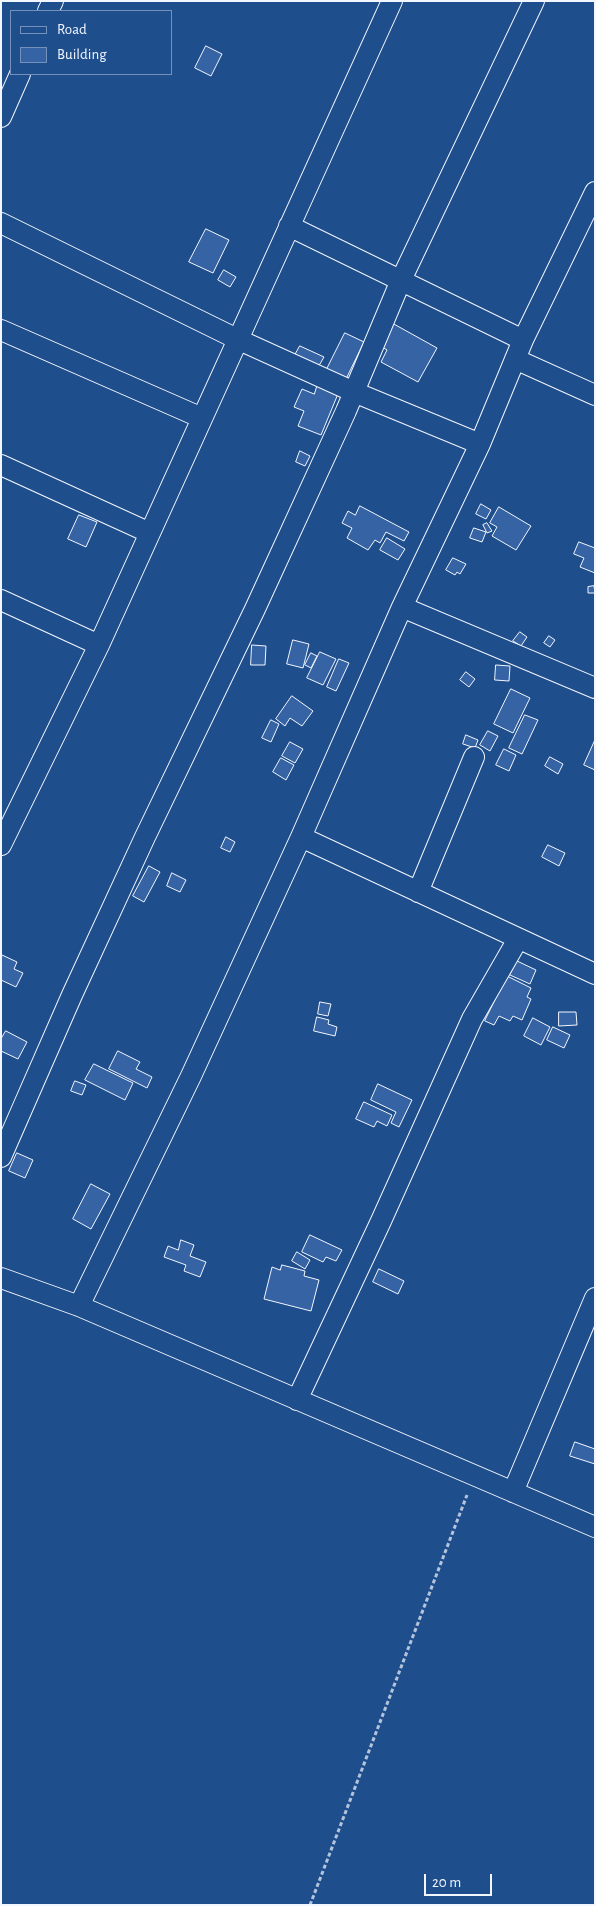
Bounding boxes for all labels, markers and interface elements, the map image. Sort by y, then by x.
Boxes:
legend [10,10,172,75]
text: Road [57,22,87,37]
text: Building [57,47,107,62]
scale bar [426,1864,494,1896]
text: 20 m [432,1875,461,1890]

